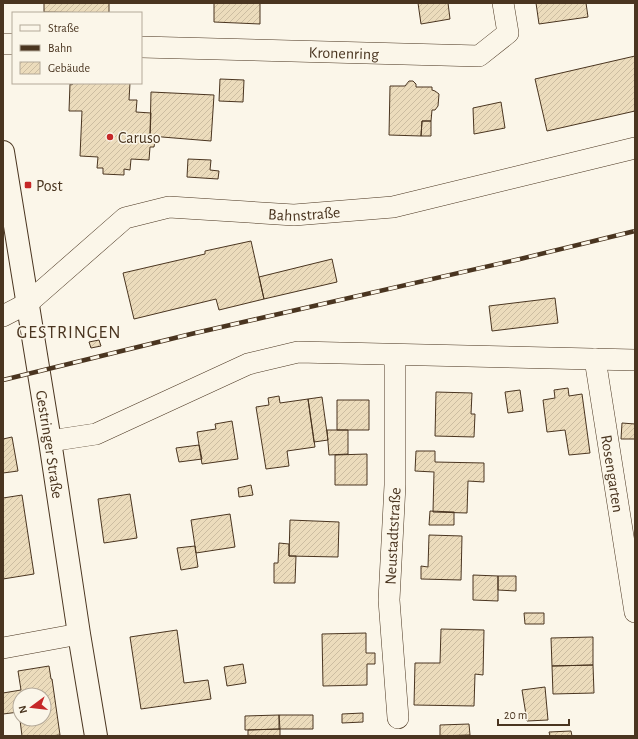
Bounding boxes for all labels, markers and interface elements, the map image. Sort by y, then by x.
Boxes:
legend [12,12,142,84]
text: Straße [48,22,79,34]
text: Bahn [48,42,72,54]
street label: Kronenring [309,44,379,62]
text: Gebäude [48,62,90,74]
place label: Caruso [118,130,161,146]
marker: Caruso [105,132,115,142]
place label: Post [36,178,63,194]
marker: Post [23,180,33,190]
street label: Bahnstraße [268,204,341,224]
district label: GESTRINGEN [16,324,122,342]
street label: Gestringer Straße [33,389,66,500]
street label: Rosengarten [598,434,626,514]
street label: Neustadtstraße [382,487,404,585]
north arrow [12,687,52,727]
scale bar [498,701,569,727]
text: N [17,704,29,715]
text: 20 m [504,709,527,721]

